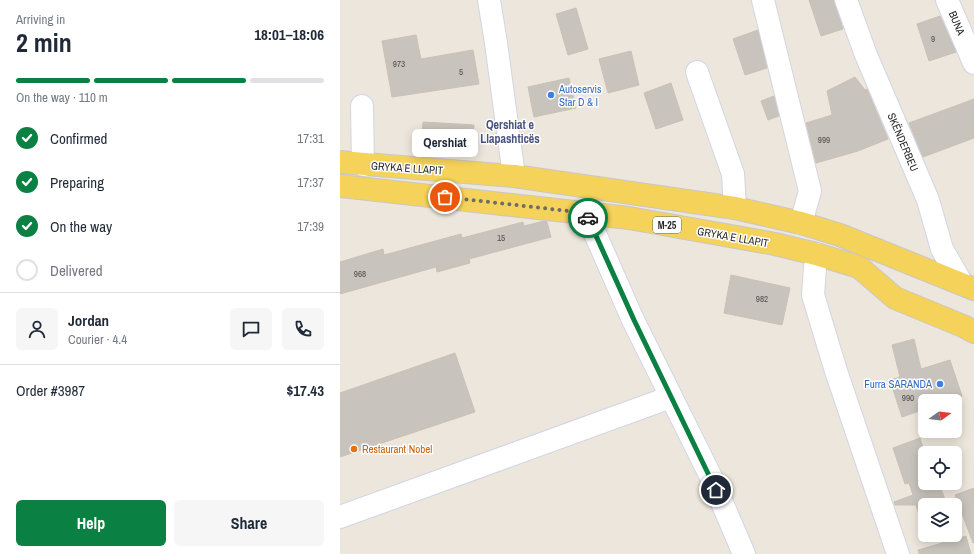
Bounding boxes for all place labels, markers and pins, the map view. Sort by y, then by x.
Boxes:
place label: Autoservis Star D & I [558,82,602,109]
marker: Autoservis Star D & I [546,90,556,100]
callout: Qershiat [412,129,478,157]
pin [428,180,462,214]
place label: Furra SARANDA [864,377,933,391]
marker: Furra SARANDA [935,379,945,389]
place label: Restaurant Nobel [362,442,432,456]
marker: Restaurant Nobel [349,444,359,454]
pin [699,473,733,507]

